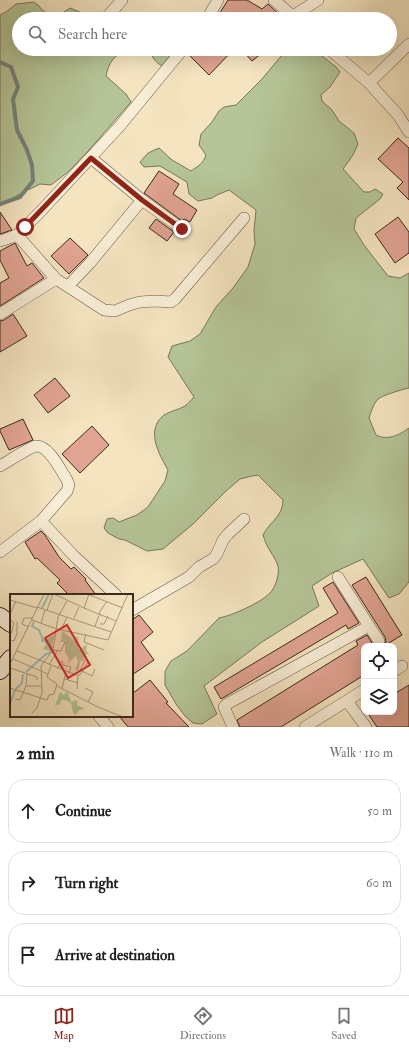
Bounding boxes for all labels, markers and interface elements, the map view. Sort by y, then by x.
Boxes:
search box [12,12,397,56]
icon: search [26,23,48,45]
text: Search here [58,25,127,44]
route start [16,218,34,236]
route end [173,220,191,238]
inset map [10,594,133,717]
map controls [361,643,397,715]
button: locate [361,643,397,679]
button: layers [361,679,397,715]
text: 2 min [16,743,55,764]
text: Walk · 110 m [329,745,393,761]
icon: ahead [17,800,39,822]
text: Continue [55,802,111,821]
text: 50 m [367,803,392,819]
icon: right [17,872,39,894]
text: Turn right [55,874,118,893]
text: 60 m [366,875,392,891]
icon: arrive [17,944,39,966]
text: Arrive at destination [55,946,175,965]
tab: Map [53,1005,75,1042]
tab: Directions [180,1005,226,1042]
tab: Saved [331,1005,356,1042]

